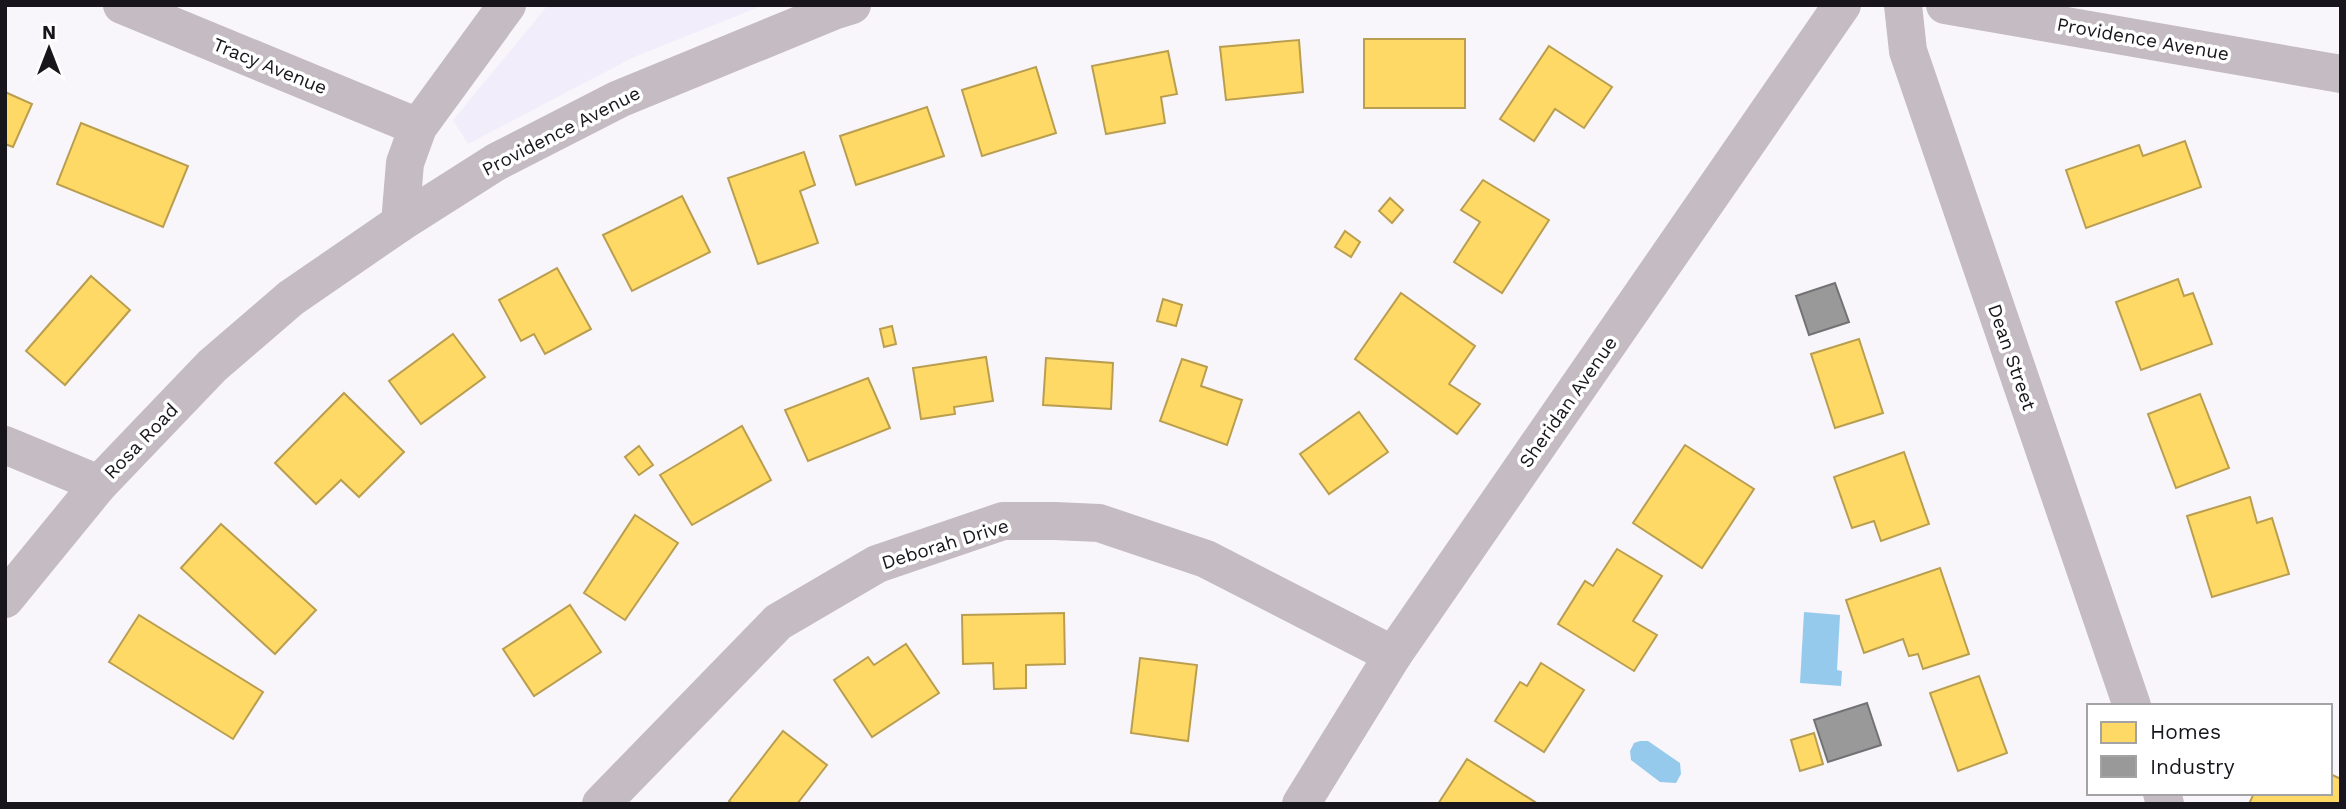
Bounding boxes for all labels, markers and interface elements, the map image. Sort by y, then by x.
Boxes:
street label: Providence Avenue [2055,13,2231,65]
north arrow [14,14,84,84]
text: N [42,21,56,44]
street label: Tracy Avenue [210,33,330,99]
street label: Providence Avenue [478,81,644,181]
street label: Dean Street [1983,301,2041,413]
street label: Sheridan Avenue [1514,332,1622,472]
street label: Rosa Road [99,398,183,484]
street label: Deborah Drive [879,514,1011,574]
legend [2087,704,2332,795]
text: Homes [2150,719,2221,744]
text: Industry [2150,754,2235,779]

